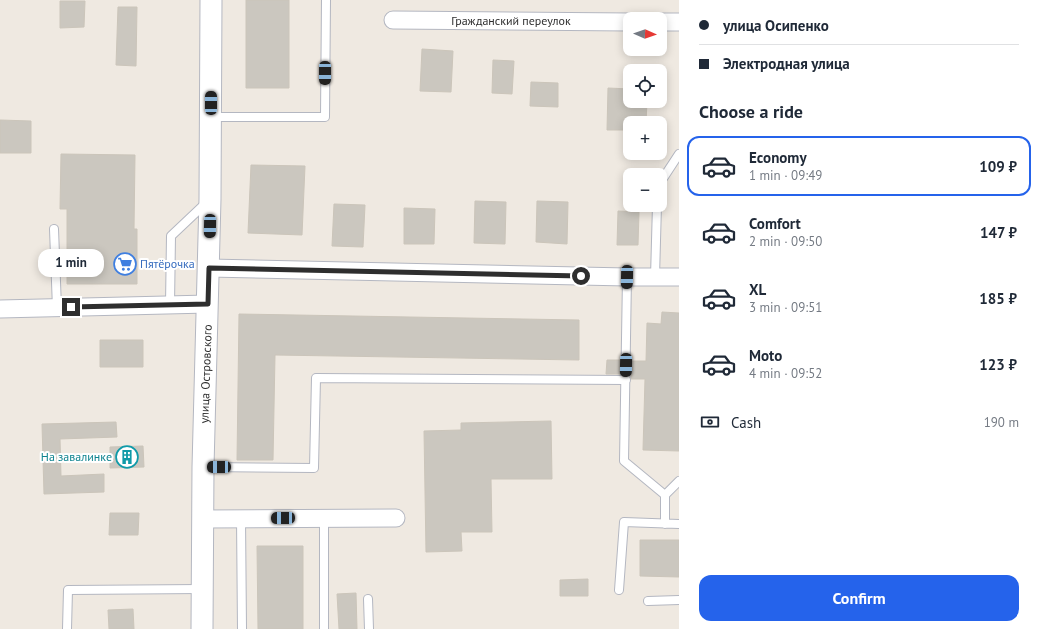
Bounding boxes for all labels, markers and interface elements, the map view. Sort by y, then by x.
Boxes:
north arrow [623,12,667,56]
map controls [623,12,667,212]
street label: Гражданский переулок [451,13,571,28]
text: улица Осипенко [723,16,829,35]
text: Электродная улица [723,54,850,73]
car [319,61,331,85]
button: locate [623,64,667,108]
car [205,91,217,115]
text: Choose a ride [699,100,803,123]
button: + [623,116,667,160]
icon: car [701,148,737,184]
text: Economy [749,148,807,167]
text: 109 ₽ [979,157,1017,176]
text: 1 min · 09:49 [749,167,822,184]
button: − [623,168,667,212]
car [204,214,216,238]
icon: car [701,214,737,250]
text: Comfort [749,214,801,233]
text: 147 ₽ [980,223,1017,242]
text: 2 min · 09:50 [749,233,822,250]
callout: 1 min [38,249,104,277]
supermarket icon: Пятёрочка [112,251,138,277]
text: 1 min [55,254,87,271]
place label: Пятёрочка [140,256,195,271]
car [621,265,633,289]
route start [572,267,590,285]
icon: car [701,280,737,316]
text: XL [749,280,766,299]
text: 185 ₽ [979,289,1017,308]
route end [62,298,80,316]
text: 3 min · 09:51 [749,299,822,316]
street label: улица Островского [196,324,215,424]
icon: car [701,346,737,382]
text: Moto [749,346,782,365]
car [620,353,632,377]
text: 123 ₽ [979,355,1017,374]
text: 4 min · 09:52 [749,365,822,382]
icon: cash [699,411,721,433]
text: Cash [731,413,761,432]
text: 190 m [984,414,1019,431]
building icon: На завалинке [114,444,140,470]
place label: На завалинке [41,449,112,464]
car [207,461,231,473]
car [271,512,295,524]
button: Confirm [699,575,1019,621]

